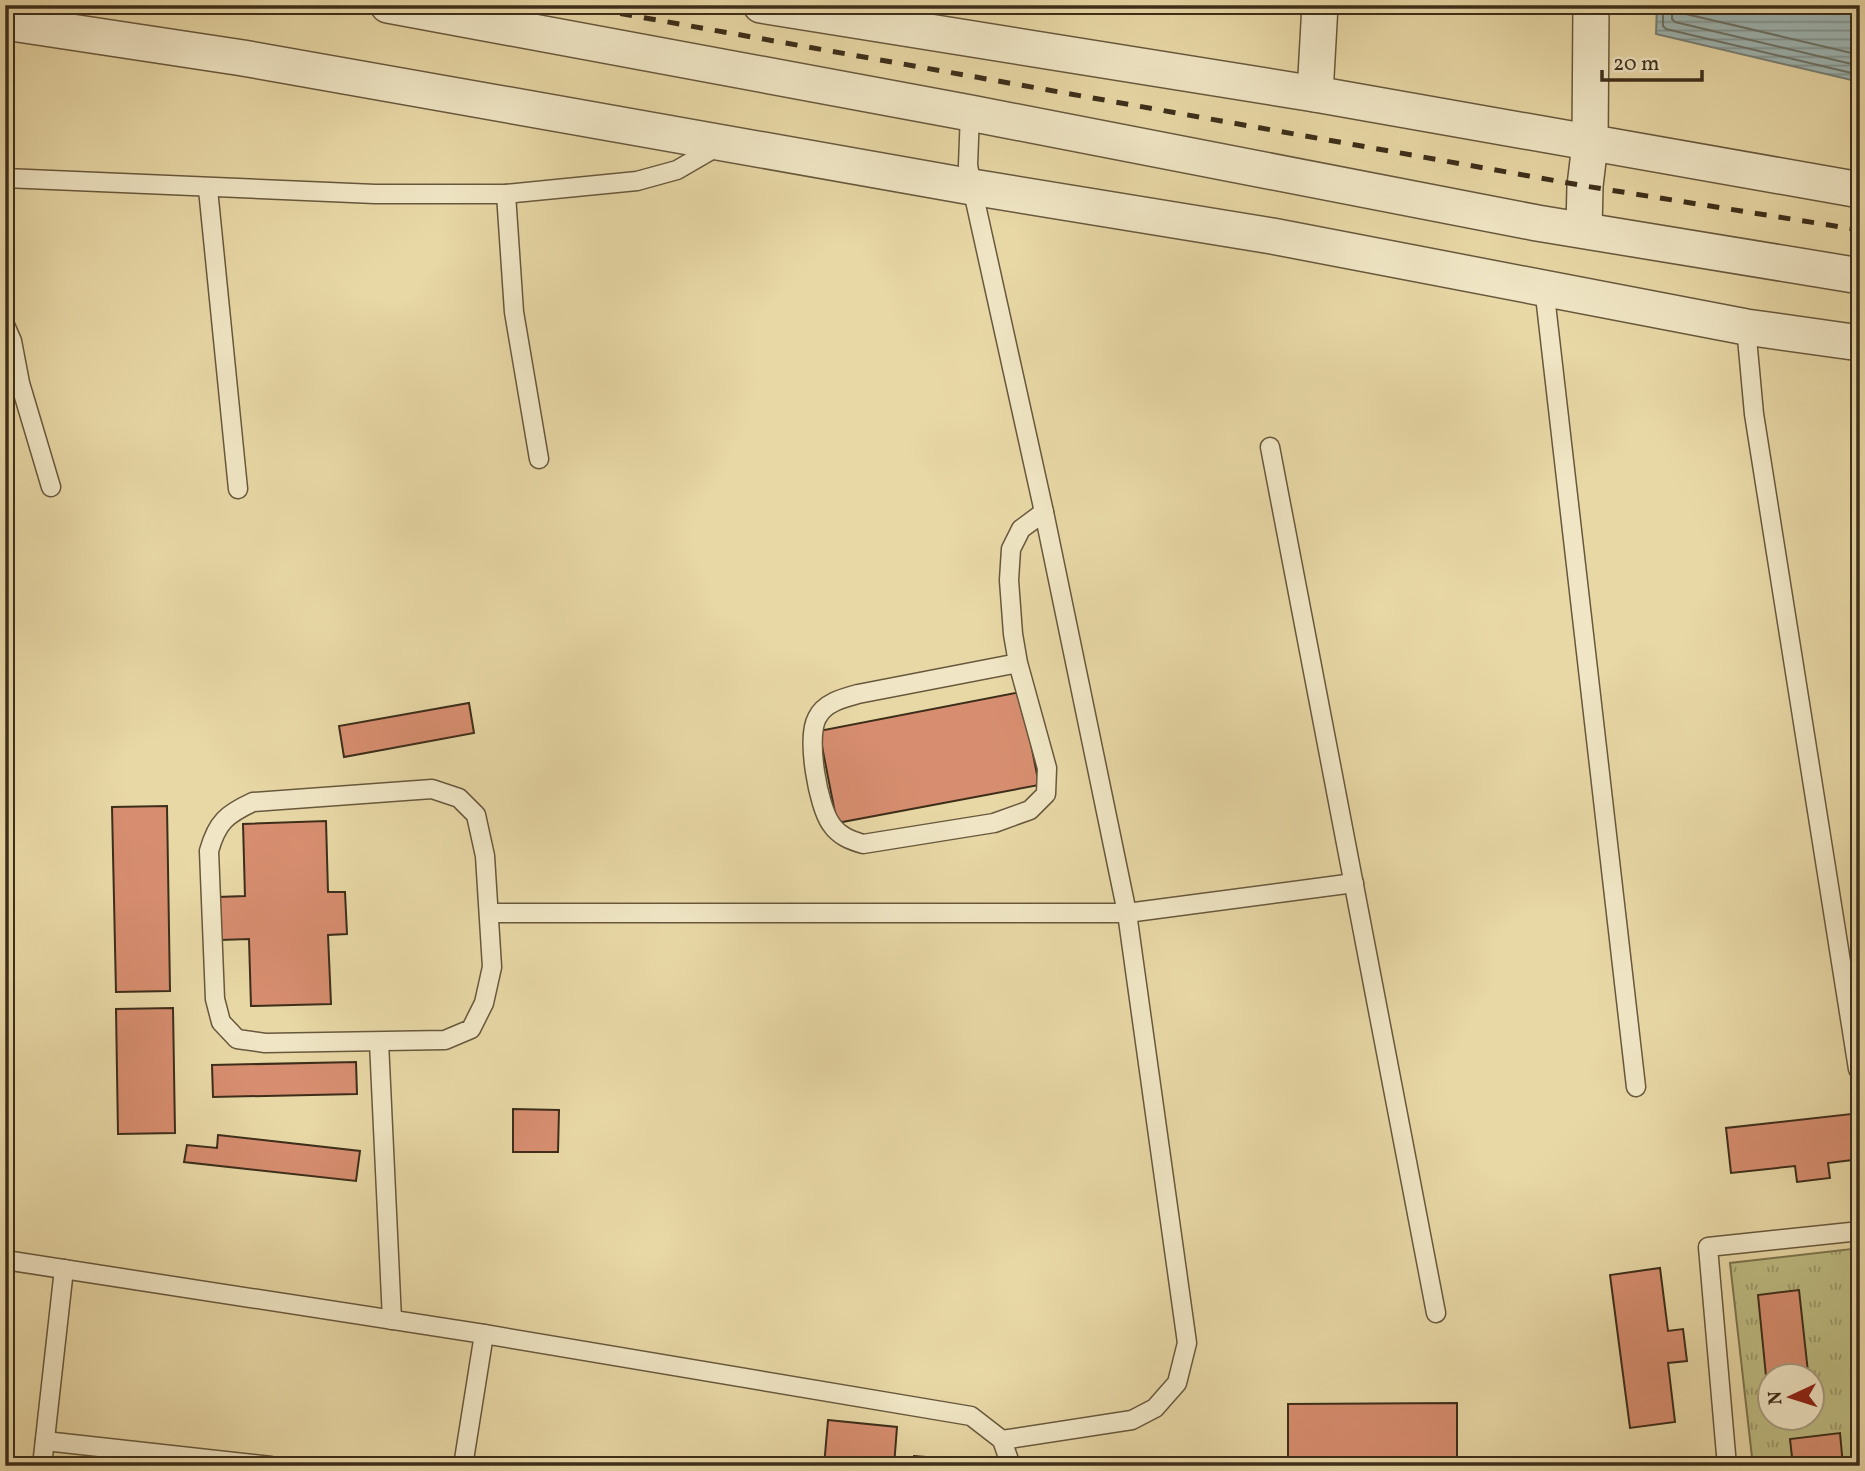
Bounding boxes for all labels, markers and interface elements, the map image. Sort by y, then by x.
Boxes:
scale bar [1602,38,1702,82]
text: 20 m [1613,50,1659,79]
north arrow [1756,1362,1826,1432]
text: N [1763,1390,1789,1406]

